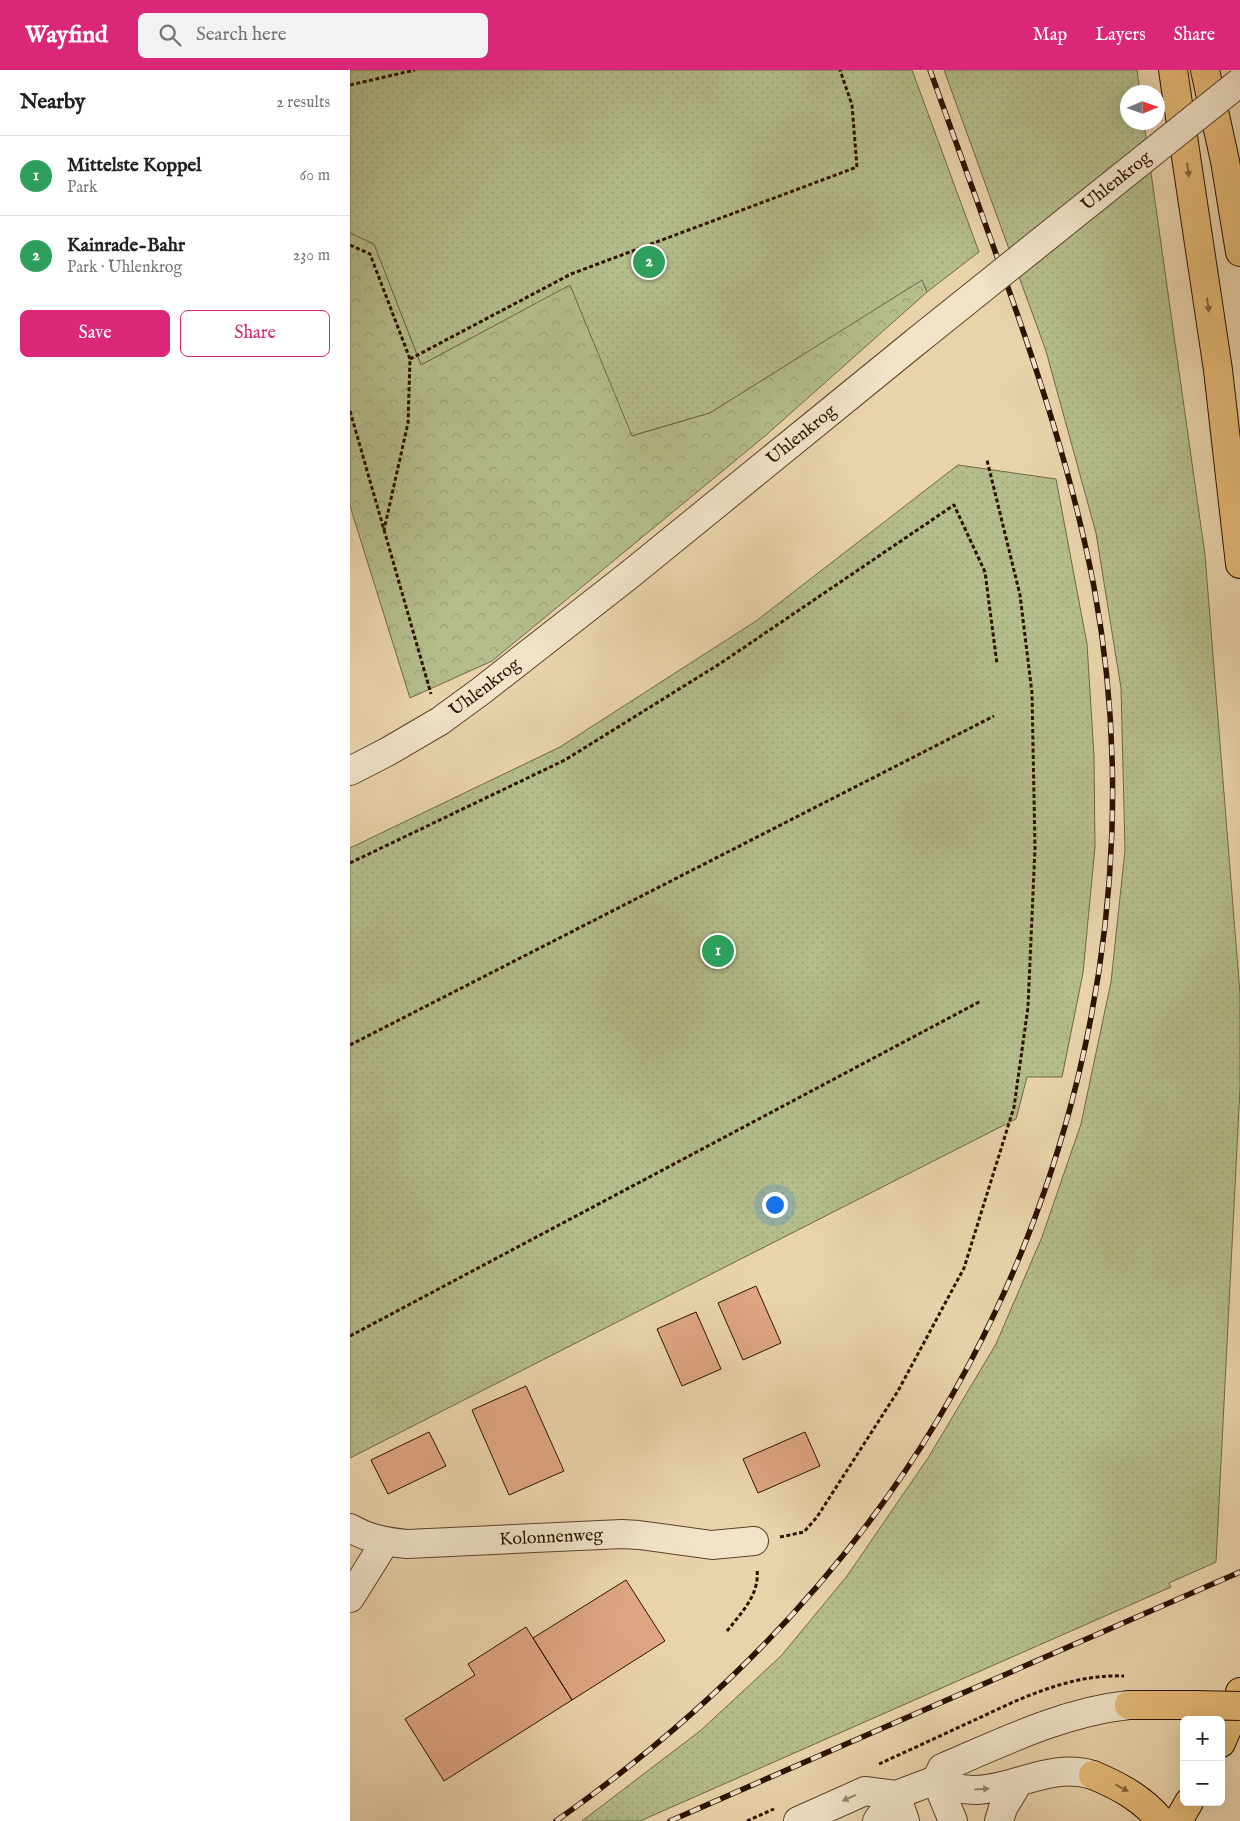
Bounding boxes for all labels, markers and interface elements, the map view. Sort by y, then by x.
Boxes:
search box [138,13,488,58]
text: Wayfind [25,20,108,51]
icon: search [156,21,184,49]
text: Search here [196,23,286,47]
text: Map [1033,24,1067,47]
text: Layers [1095,24,1146,47]
text: Share [1174,24,1215,47]
north arrow [1120,85,1165,130]
text: Nearby [20,89,85,116]
text: 2 results [276,93,330,113]
street label: Uhlenkrog [1076,146,1156,216]
text: Mittelste Koppel [67,154,201,178]
one-way arrow [1184,163,1192,179]
text: 1 [33,166,39,186]
text: 60 m [300,166,330,186]
text: Park [67,178,97,198]
text: Kainrade-Bahr [67,234,185,258]
pin: 2 [633,243,665,281]
text: 2 [32,246,40,266]
text: 230 m [293,246,330,266]
text: Park · Uhlenkrog [67,258,182,278]
one-way arrow [1204,298,1212,314]
button: Save [20,310,170,357]
button: Share [180,310,330,357]
street label: Uhlenkrog [762,399,841,470]
street label: Uhlenkrog [445,653,525,722]
pin: 1 [702,932,734,970]
your location [762,1192,788,1218]
street label: Kolonnenweg [499,1523,604,1551]
map controls [1180,1716,1225,1806]
button: + [1180,1716,1225,1761]
button: − [1180,1761,1225,1806]
one-way arrow [1116,1784,1129,1793]
one-way arrow [975,1785,991,1793]
one-way arrow [842,1795,856,1803]

